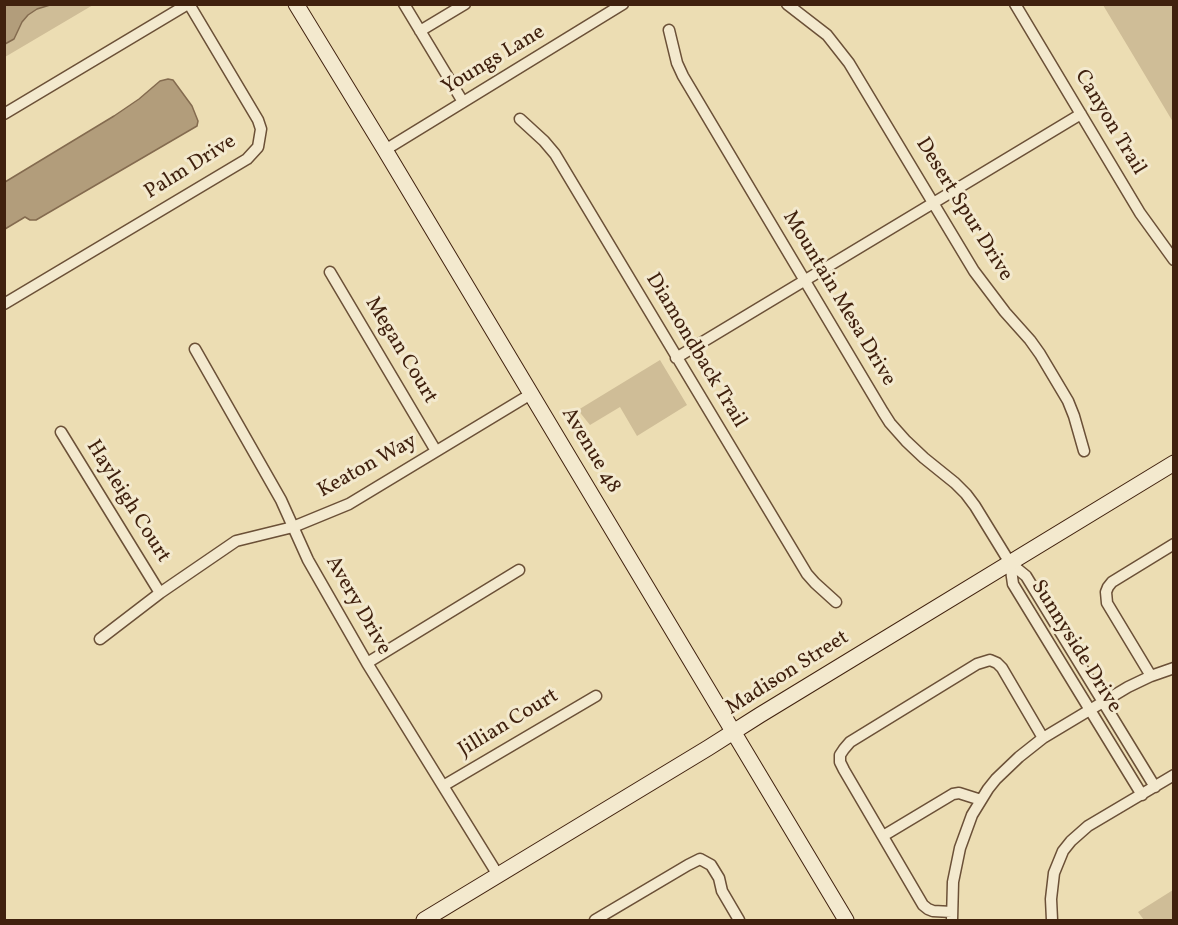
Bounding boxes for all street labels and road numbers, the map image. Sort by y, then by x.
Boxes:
street label: Youngs Lane [438,20,550,102]
street label: Canyon Trail [1068,66,1150,180]
street label: Palm Drive [141,130,241,206]
street label: Desert Spur Drive [909,134,1017,286]
street label: Mountain Mesa Drive [776,207,900,391]
street label: Diamondback Trail [639,269,751,433]
street label: Megan Court [358,293,442,409]
street label: Avenue 48 [555,404,625,498]
street label: Keaton Way [314,429,422,505]
street label: Hayleigh Court [79,436,175,568]
street label: Avery Drive [319,552,395,660]
street label: Sunnyside Drive [1024,576,1126,718]
street label: Madison Street [722,626,854,722]
street label: Jillian Court [454,684,564,764]

